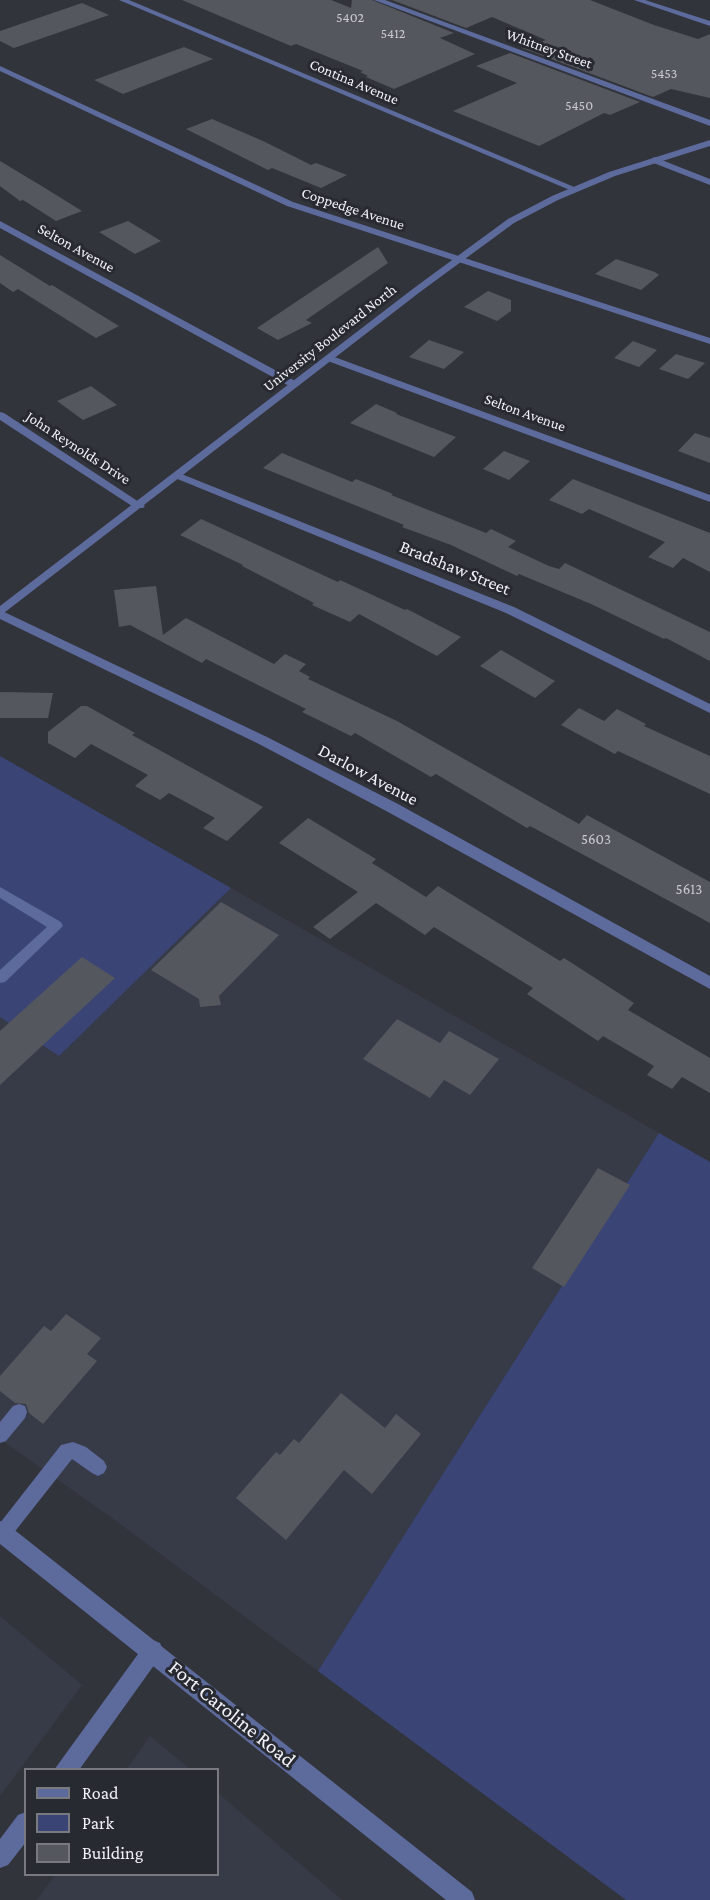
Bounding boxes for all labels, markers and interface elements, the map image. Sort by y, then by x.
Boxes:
house number: 5402 [336,10,364,26]
street label: Whitney Street [504,25,594,73]
house number: 5412 [380,26,406,42]
street label: Contina Avenue [307,55,401,109]
house number: 5453 [651,66,677,82]
house number: 5450 [565,98,593,114]
street label: Coppedge Avenue [299,184,407,234]
street label: Selton Avenue [35,220,117,276]
street label: University Boulevard North [260,280,400,396]
street label: Selton Avenue [482,390,568,436]
street label: John Reynolds Drive [22,407,134,489]
street label: Bradshaw Street [397,536,513,600]
street label: Darlow Avenue [314,740,422,810]
house number: 5603 [581,830,611,848]
house number: 5613 [676,880,702,898]
street label: Fort Caroline Road [163,1655,301,1773]
legend [24,1768,219,1876]
text: Road [82,1783,119,1803]
text: Park [82,1813,114,1833]
text: Building [82,1843,143,1863]

